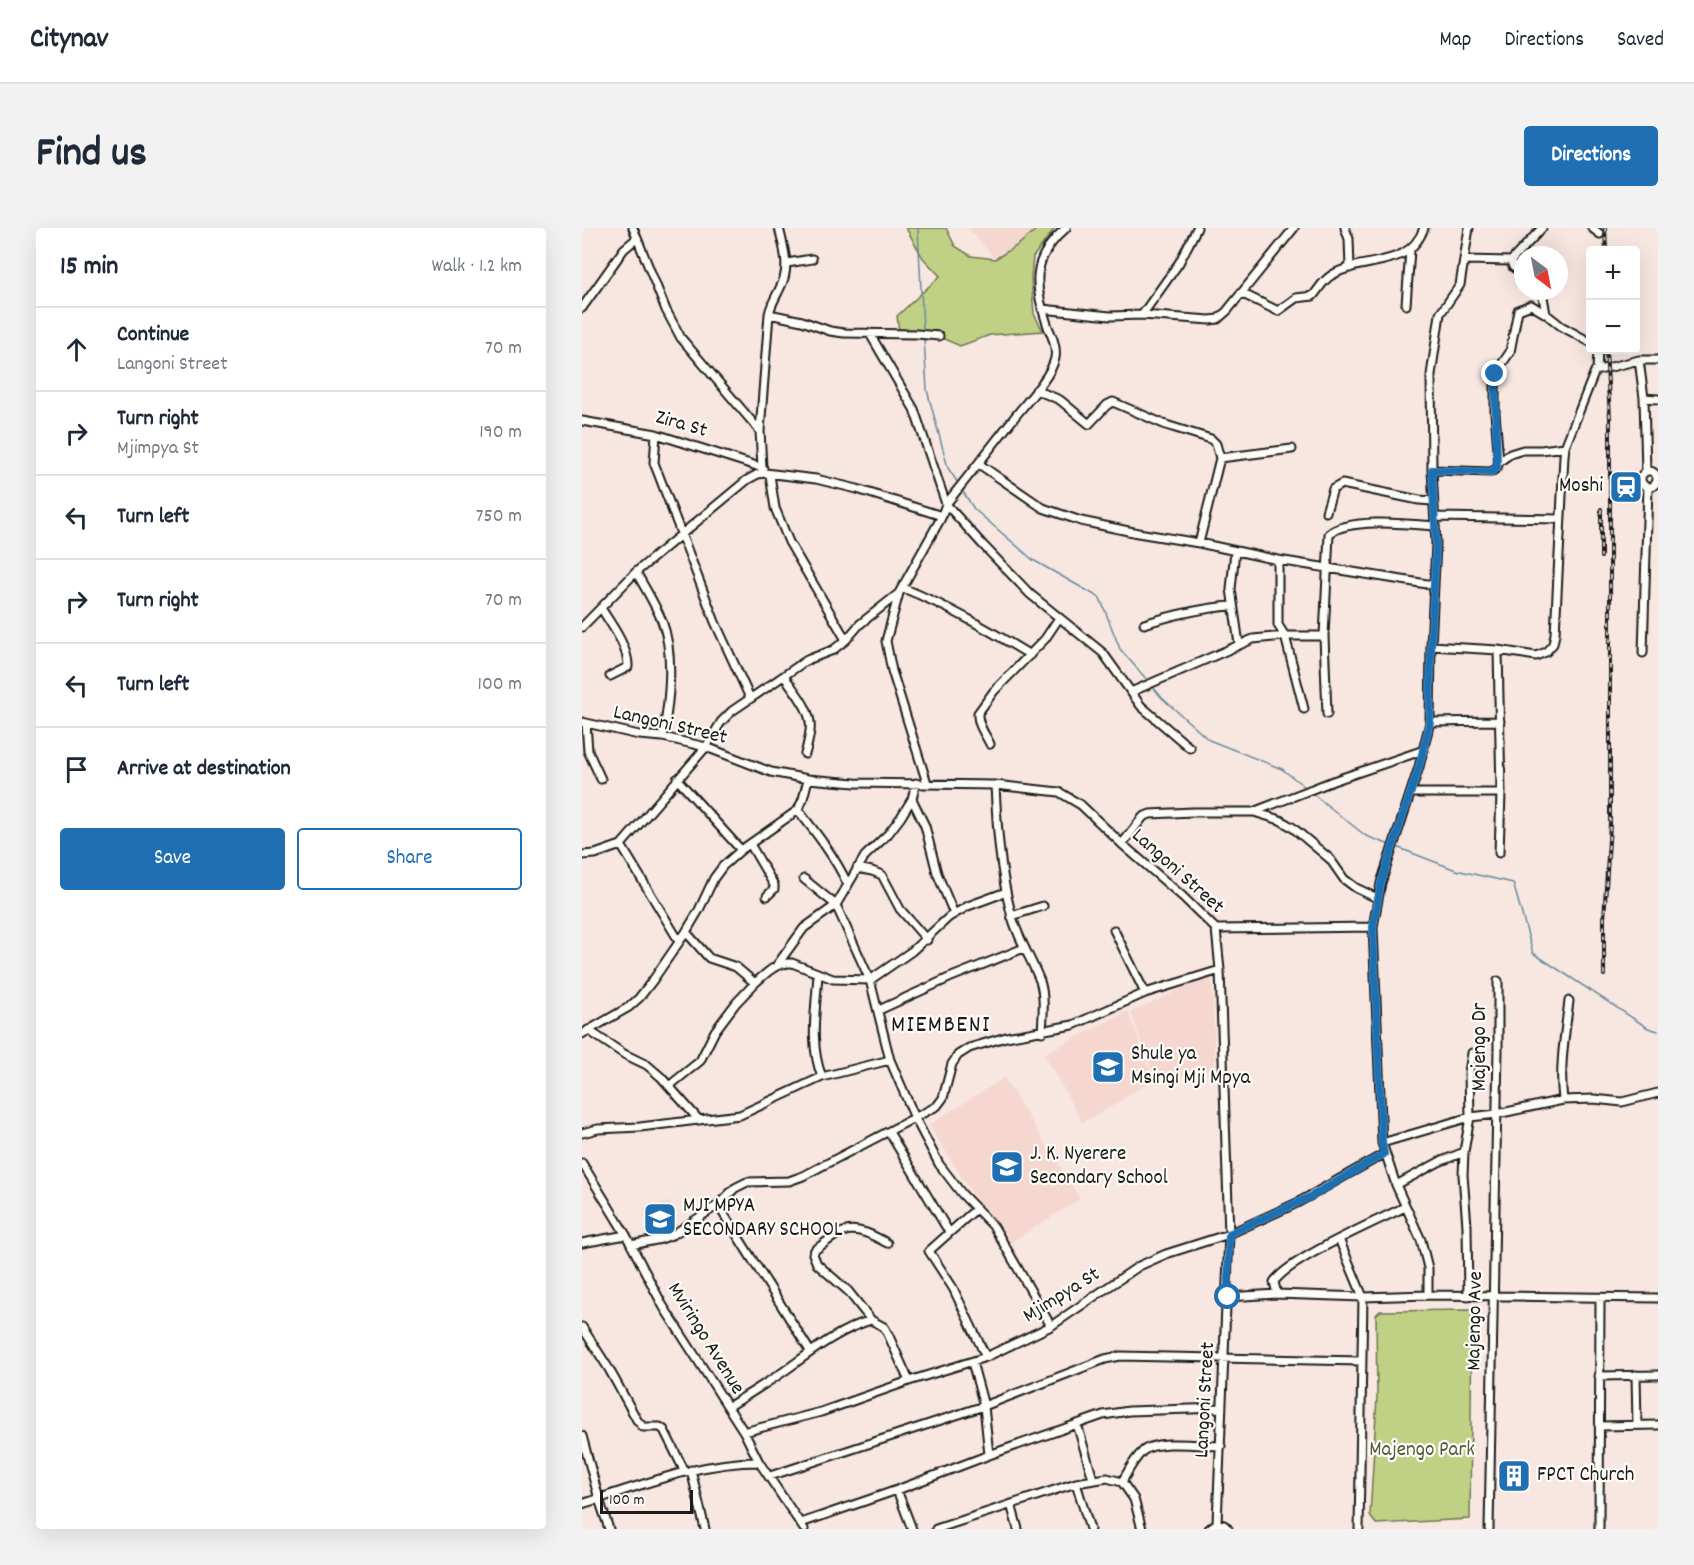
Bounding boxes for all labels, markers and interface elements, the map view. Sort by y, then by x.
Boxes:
text: Citynav [30,21,108,61]
text: Map [1440,26,1471,56]
text: Directions [1504,26,1584,56]
text: Saved [1617,26,1664,56]
text: Find us [36,126,147,186]
button: Directions [1524,126,1658,186]
north arrow [1514,246,1568,300]
map controls [1586,246,1640,354]
button: + [1586,246,1640,300]
text: 15 min [60,249,118,286]
text: Walk · 1.2 km [431,253,522,281]
button: − [1586,300,1640,354]
text: Continue [117,320,189,351]
icon: ahead [60,333,93,366]
text: 70 m [485,335,522,363]
text: Langoni Street [117,351,228,379]
route end [1481,360,1507,386]
street label: Zira St [652,403,711,447]
text: Turn right [117,404,199,435]
icon: right [60,417,93,450]
text: 190 m [479,419,522,447]
text: Mjimpya St [117,435,199,463]
station icon: Moshi [1608,469,1644,505]
place label: Moshi [1559,472,1603,502]
icon: left [60,501,93,534]
text: Turn left [117,502,189,533]
text: 750 m [476,503,522,531]
icon: right [60,585,93,618]
text: Turn right [117,586,199,617]
text: 70 m [485,587,522,615]
icon: left [60,669,93,702]
text: Turn left [117,670,189,701]
text: 100 m [478,671,522,699]
street label: Langoni Street [610,698,730,754]
icon: arrive [60,753,93,786]
text: Arrive at destination [117,754,291,785]
street label: Langoni Street [1124,822,1230,922]
button: Save [60,828,285,890]
button: Share [297,828,522,890]
street label: Majengo Dr [1466,1003,1496,1091]
district label: MIEMBENI [891,1009,991,1043]
place label: Shule ya Msingi Mji Mpya [1131,1040,1251,1094]
school or university icon: Shule ya Msingi Mji Mpya [1090,1049,1126,1085]
place label: J. K. Nyerere Secondary School [1030,1140,1168,1194]
school or university icon: J. K. Nyerere Secondary School [989,1149,1025,1185]
place label: MJI MPYA SECONDARY SCHOOL [683,1192,843,1246]
school or university icon: MJI MPYA SECONDARY SCHOOL [642,1201,678,1237]
street label: Mjimpya St [1018,1260,1107,1331]
street label: Majengo Ave [1460,1271,1492,1371]
street label: Mviringo Avenue [659,1277,751,1401]
route start [1214,1283,1240,1309]
street label: Langoni Street [1188,1341,1224,1459]
park label: Majengo Park [1369,1436,1475,1466]
building icon: FPCT Church [1496,1458,1532,1494]
place label: FPCT Church [1537,1461,1634,1491]
scale bar [600,1487,693,1514]
text: 100 m [609,1489,645,1512]

